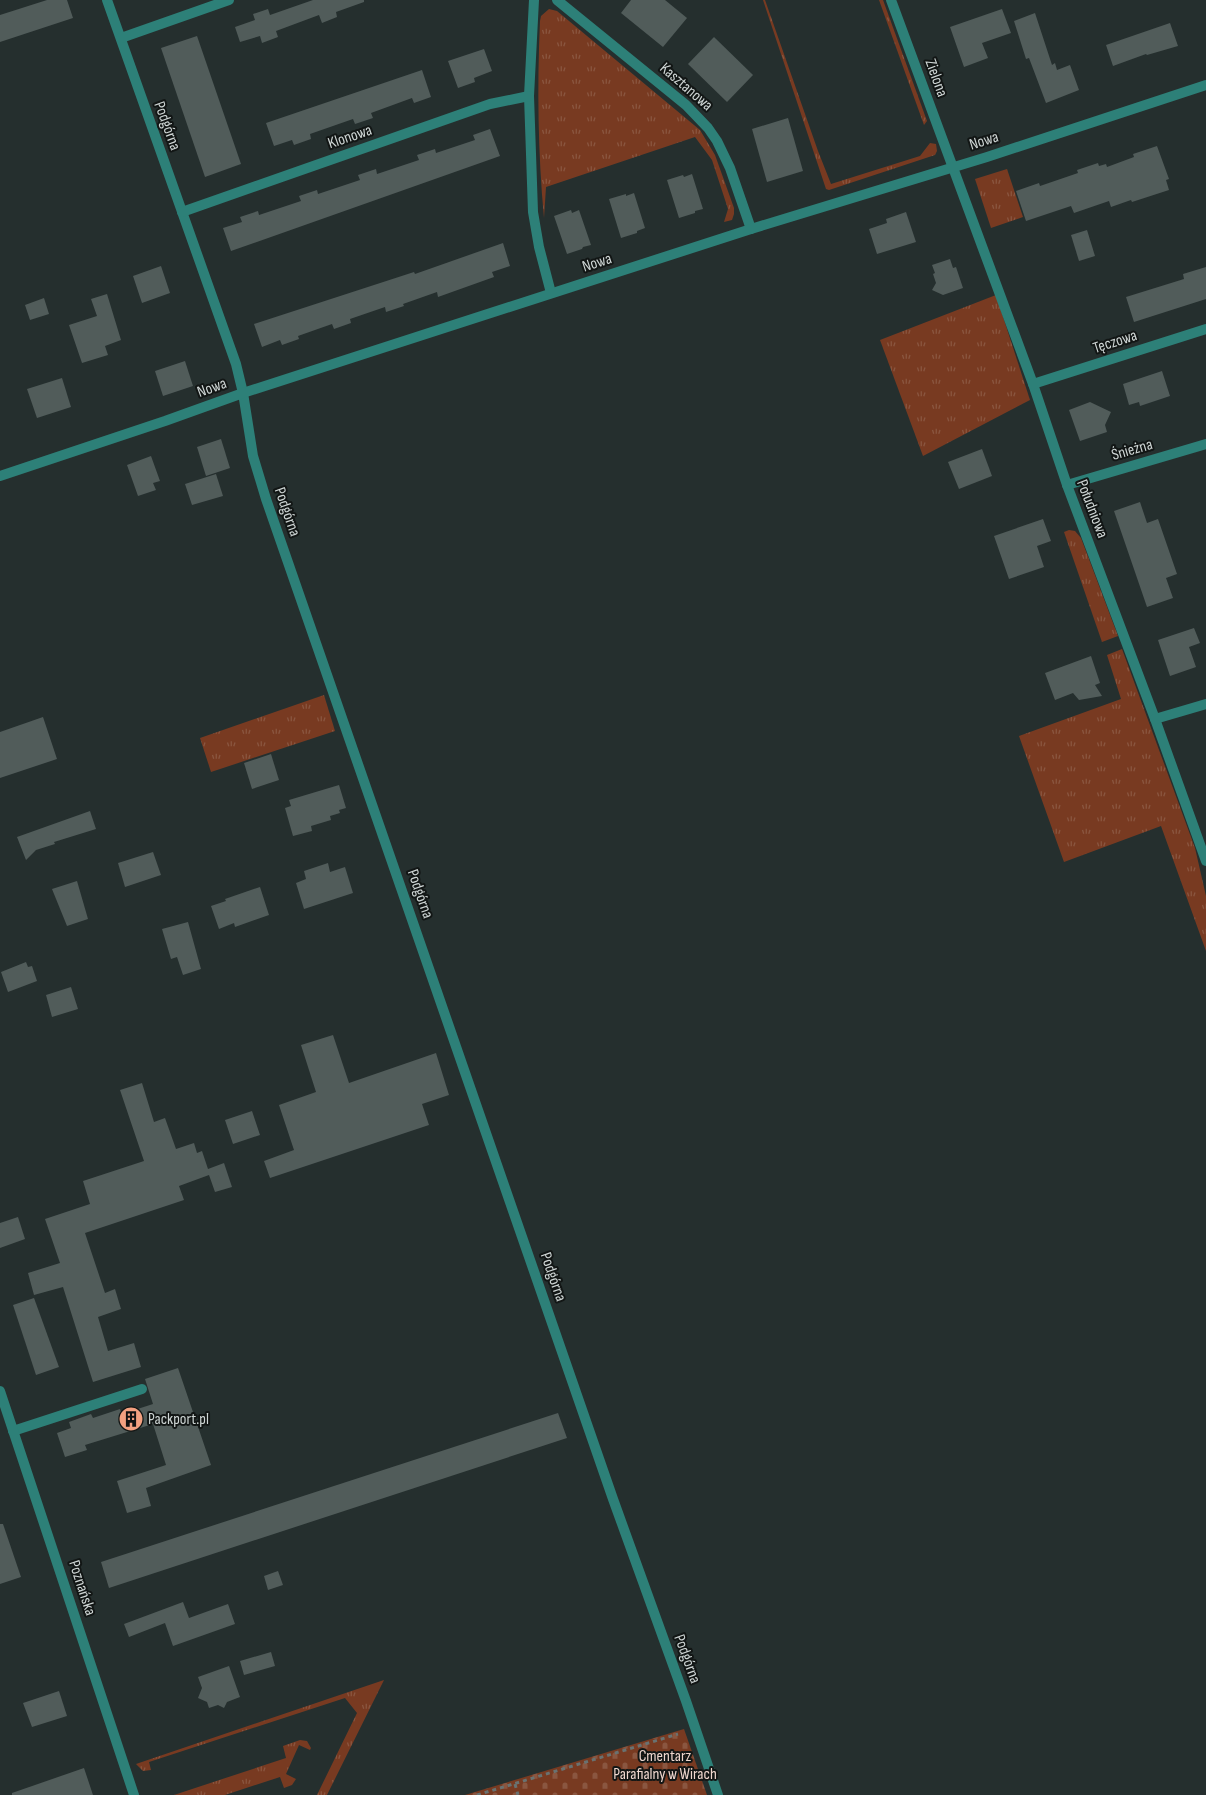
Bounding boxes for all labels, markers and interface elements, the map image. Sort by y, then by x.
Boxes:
street label: Zielona [920,57,952,99]
street label: Kasztanowa [656,59,716,115]
street label: Podgórna [149,99,185,153]
street label: Klonowa [326,121,374,153]
street label: Nowa [967,128,1001,154]
street label: Nowa [580,249,614,277]
street label: Tęczowa [1091,326,1139,358]
street label: Nowa [195,374,229,402]
street label: Śnieżna [1109,435,1155,465]
street label: Południowa [1072,477,1112,541]
street label: Podgórna [270,485,304,539]
street label: Podgórna [403,867,437,921]
street label: Podgórna [536,1250,570,1304]
building icon: Packport.pl [118,1406,144,1432]
place label: Packport.pl [148,1410,209,1429]
street label: Poznańska [64,1558,100,1618]
street label: Podgórna [669,1632,705,1686]
park label: Cmentarz Parafialny w Wirach [613,1747,717,1784]

